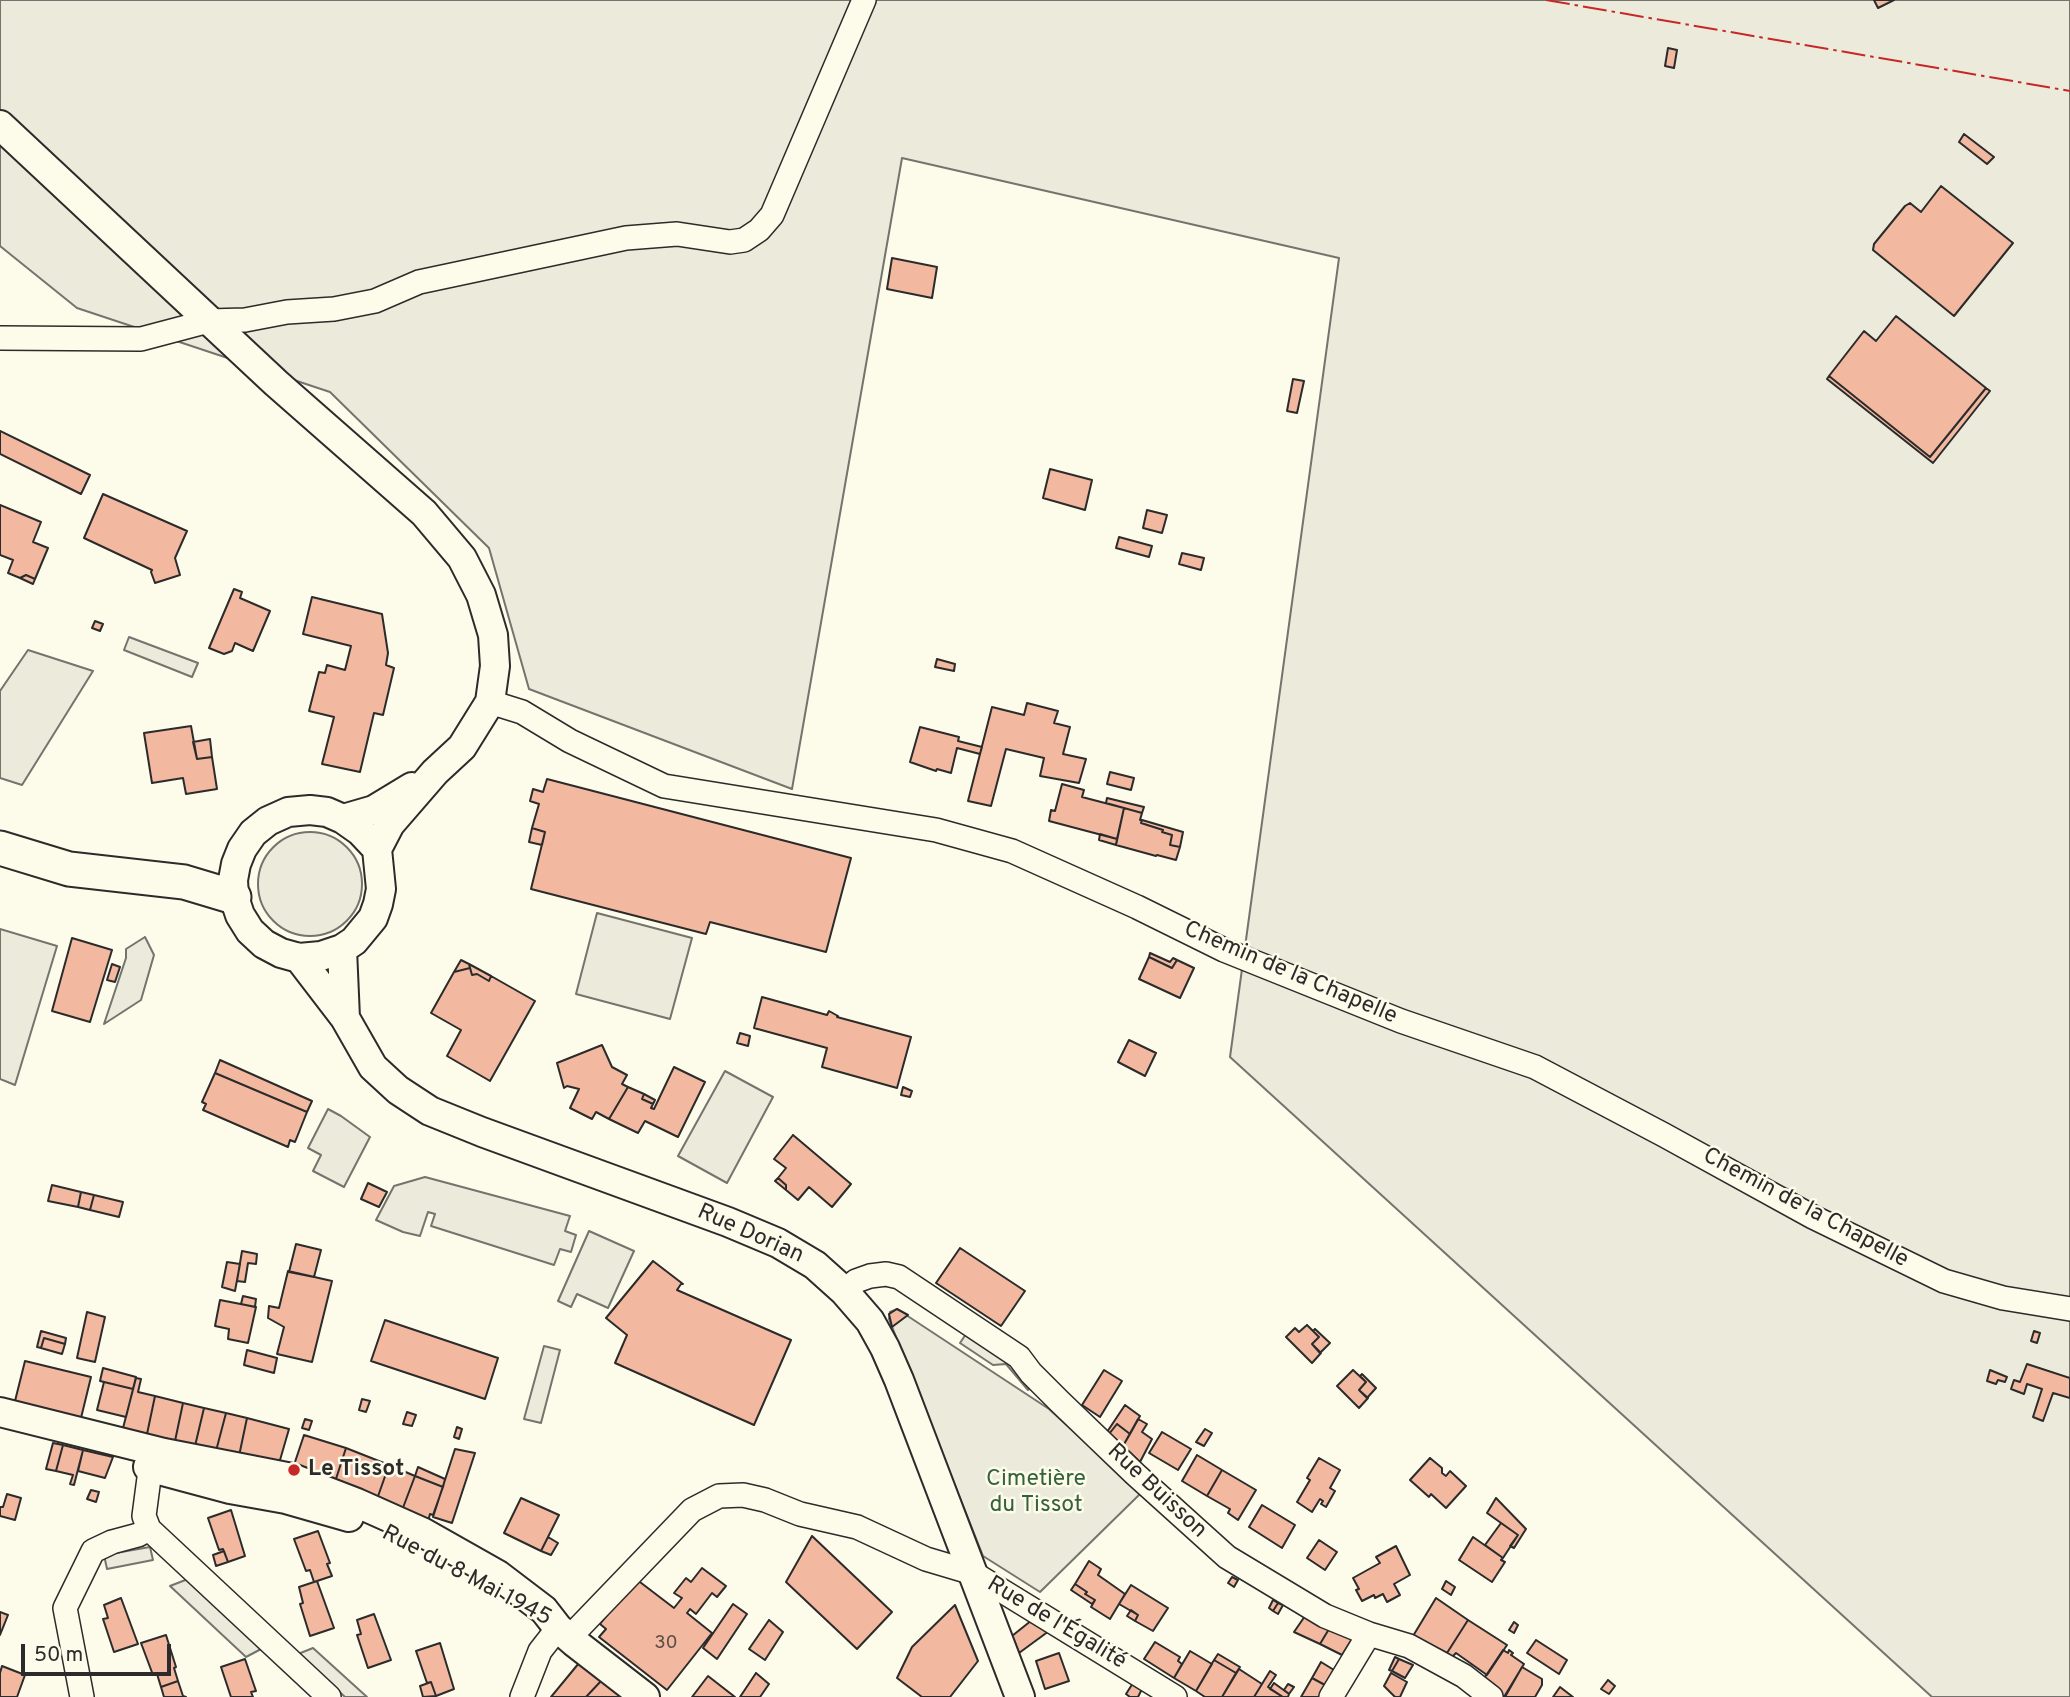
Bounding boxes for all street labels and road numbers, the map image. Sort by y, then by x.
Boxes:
street label: Chemin de la Chapelle [1179,917,1401,1031]
street label: Chemin de la Chapelle [1697,1143,1913,1275]
street label: Rue Dorian [692,1199,808,1271]
street label: Rue Buisson [1100,1439,1212,1545]
street label: Rue du 8 Mai 1945 [376,1521,556,1633]
street label: Rue de l'Égalité [981,1571,1131,1677]

